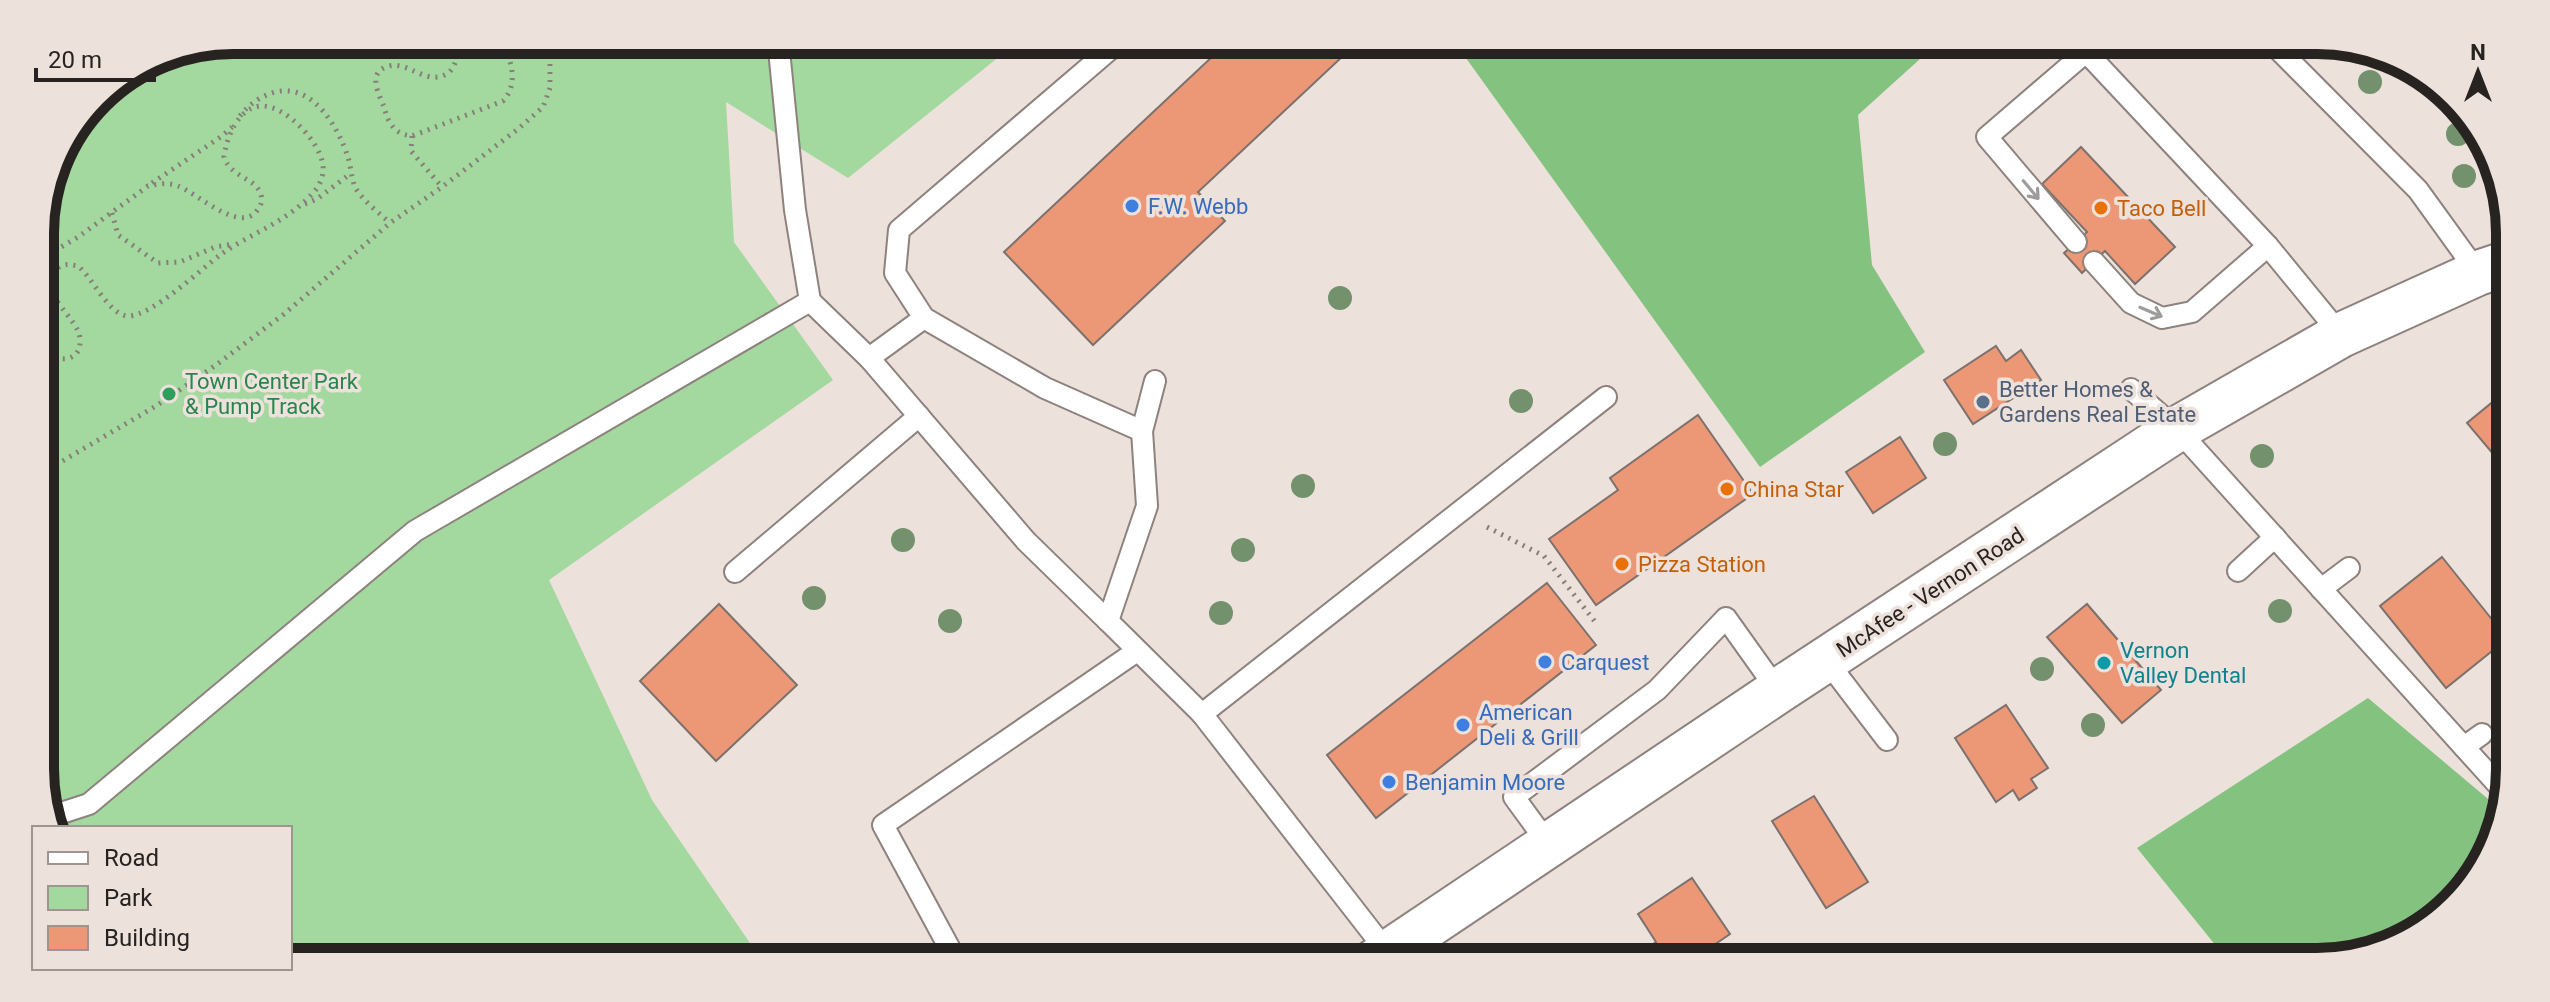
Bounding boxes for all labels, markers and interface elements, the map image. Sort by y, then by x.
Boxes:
scale bar [36,32,154,82]
north arrow [2438,32,2518,112]
text: N [2470,40,2486,65]
text: 20 m [48,46,102,74]
one-way arrow [2022,179,2040,199]
place label: F.W. Webb [1148,194,1248,219]
place label: Taco Bell [2117,196,2206,221]
marker: F.W. Webb [1123,197,1141,215]
marker: Taco Bell [2092,199,2110,217]
one-way arrow [2139,305,2163,320]
place label: Town Center Park & Pump Track [185,369,359,419]
place label: Better Homes & Gardens Real Estate [1999,377,2196,427]
marker: Town Center Park & Pump Track [160,385,178,403]
marker: Better Homes & Gardens Real Estate [1974,393,1992,411]
place label: China Star [1743,477,1845,502]
marker: China Star [1718,480,1736,498]
street label: McAfee - Vernon Road [1832,523,2029,662]
place label: Pizza Station [1638,552,1766,577]
marker: Pizza Station [1613,555,1631,573]
place label: Vernon Valley Dental [2120,638,2246,688]
place label: Carquest [1561,650,1649,675]
marker: Carquest [1536,653,1554,671]
marker: Vernon Valley Dental [2095,654,2113,672]
place label: American Deli & Grill [1479,700,1579,750]
marker: American Deli & Grill [1454,716,1472,734]
place label: Benjamin Moore [1405,770,1565,795]
marker: Benjamin Moore [1380,773,1398,791]
legend [32,826,292,970]
text: Road [104,844,159,872]
text: Park [104,884,153,912]
text: Building [104,924,190,952]

